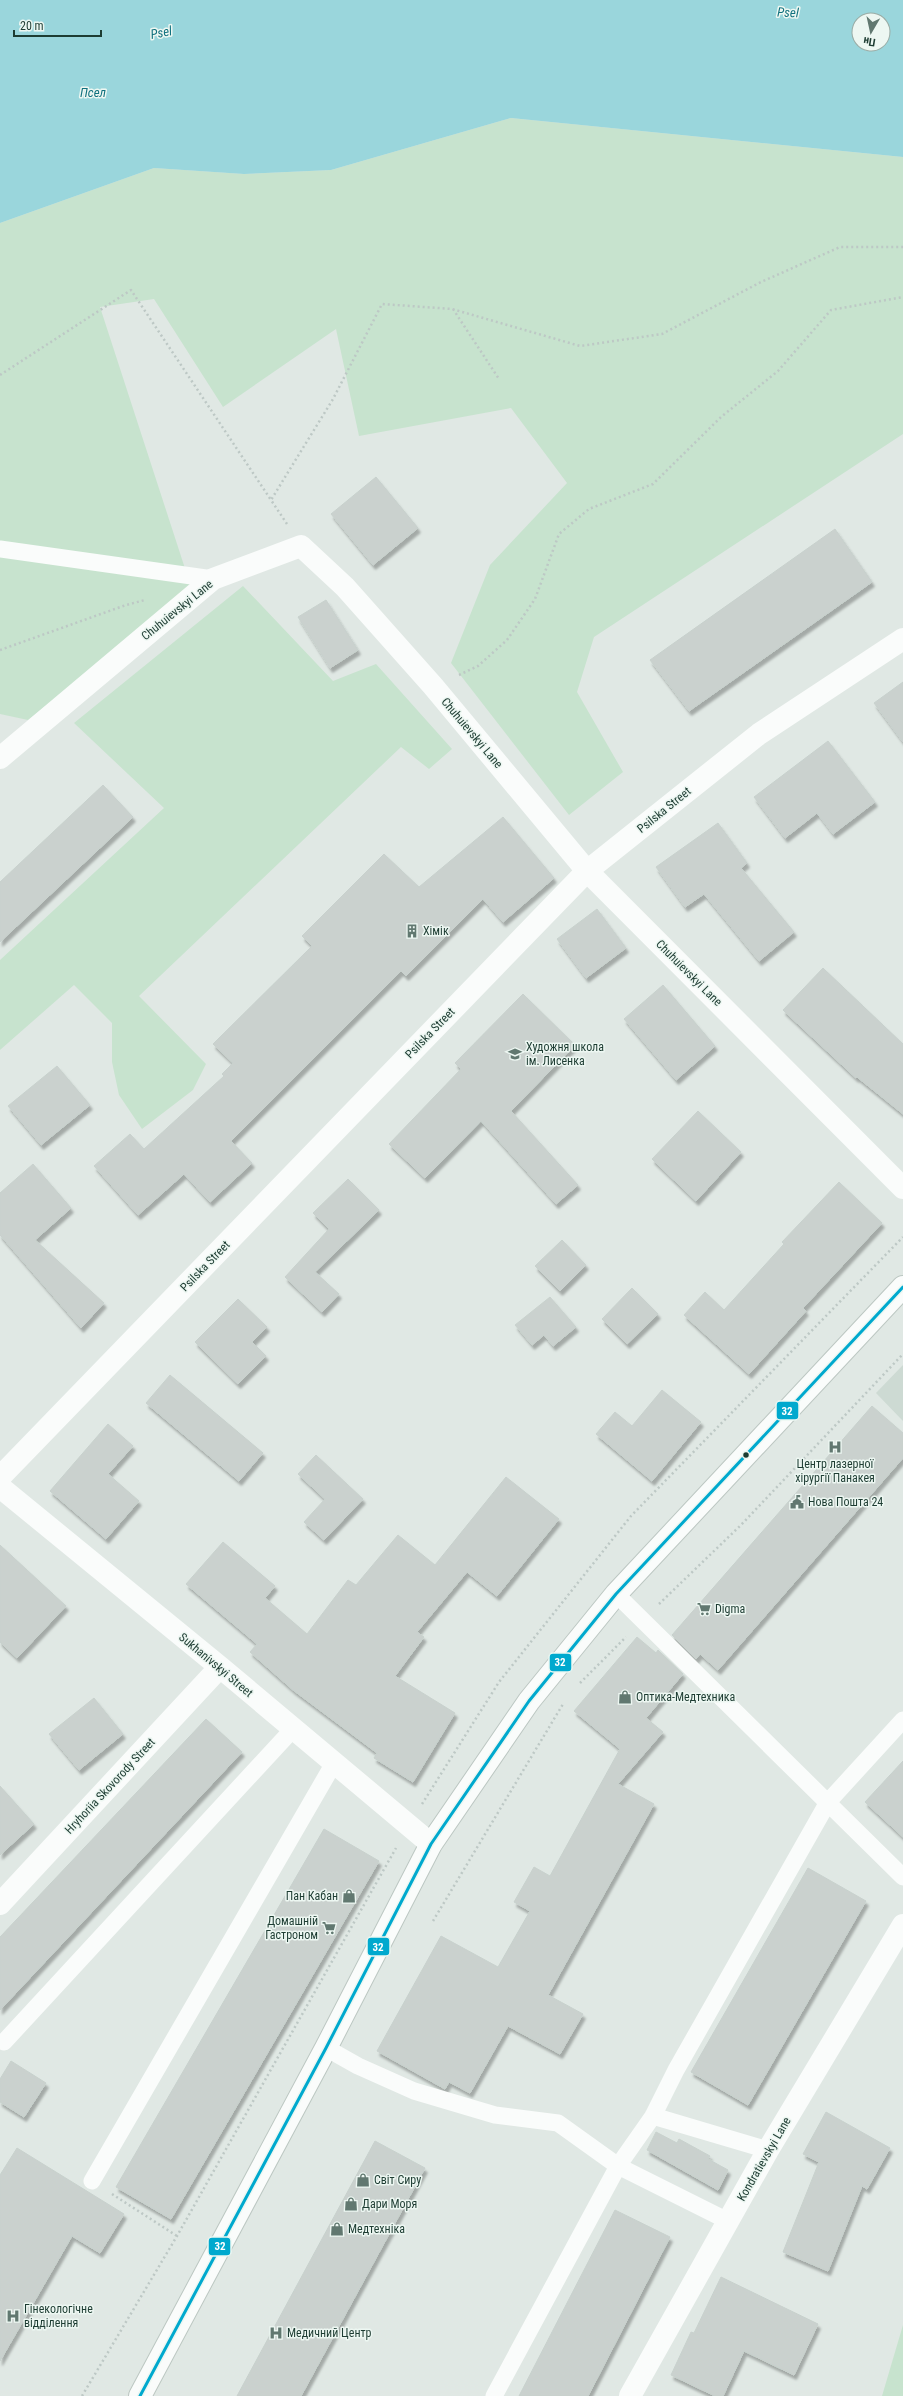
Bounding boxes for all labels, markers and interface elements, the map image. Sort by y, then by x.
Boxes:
water label: Psel [777,5,800,20]
scale bar [14,12,101,38]
north arrow [851,12,891,52]
text: 20 m [20,19,44,33]
water label: Psel [149,23,174,42]
text: Пн [862,34,877,49]
water label: Псел [80,85,107,100]
street label: Chuhuievskyi Lane [139,577,216,643]
street label: Chuhuievskyi Lane [438,695,506,771]
street label: Psilska Street [634,784,694,836]
building icon: Хімік [404,923,420,939]
place label: Хімік [423,924,449,938]
street label: Chuhuievskyi Lane [653,937,725,1009]
street label: Psilska Street [402,1004,458,1061]
place label: Художня школа ім. Лисенка [526,1040,604,1068]
school or university icon: Художня школа ім. Лисенка [507,1046,523,1062]
street label: Psilska Street [177,1237,233,1294]
line badge: 32 [776,1401,799,1420]
text: 32 [781,1405,793,1418]
hospital icon: Центр лазерної хірургії Панакея [827,1439,843,1455]
unlabelled marker [741,1450,751,1460]
place label: Центр лазерної хірургії Панакея [795,1457,875,1485]
public building icon: Нова Пошта 24 [789,1494,805,1510]
place label: Нова Пошта 24 [808,1495,883,1509]
supermarket icon: Digma [696,1601,712,1617]
place label: Digma [715,1602,746,1616]
street label: Sukhanivskyi Street [176,1630,256,1700]
line badge: 32 [549,1653,572,1672]
text: 32 [554,1656,566,1669]
shop icon: Оптика-Медтехника [617,1689,633,1705]
place label: Оптика-Медтехника [636,1690,736,1704]
street label: Hryhoriia Skovorody Street [62,1735,158,1837]
shop icon: Пан Кабан [341,1888,357,1904]
place label: Пан Кабан [286,1889,338,1903]
place label: Домашній Гастроном [265,1914,318,1942]
supermarket icon: Домашній Гастроном [321,1920,337,1936]
line badge: 32 [367,1937,390,1956]
text: 32 [372,1941,384,1954]
street label: Kondratievskyi Lane [734,2114,794,2203]
shop icon: Світ Сиру [355,2172,371,2188]
place label: Світ Сиру [374,2173,421,2187]
shop icon: Дари Моря [343,2196,359,2212]
place label: Дари Моря [362,2197,417,2211]
shop icon: Медтехніка [329,2221,345,2237]
place label: Медтехніка [348,2222,405,2236]
line badge: 32 [208,2237,231,2256]
text: 32 [214,2240,226,2253]
place label: Гінекологічне відділення [24,2302,93,2330]
hospital icon: Гінекологічне відділення [5,2308,21,2324]
hospital icon: Медичний Центр [268,2325,284,2341]
place label: Медичний Центр [287,2326,372,2340]

